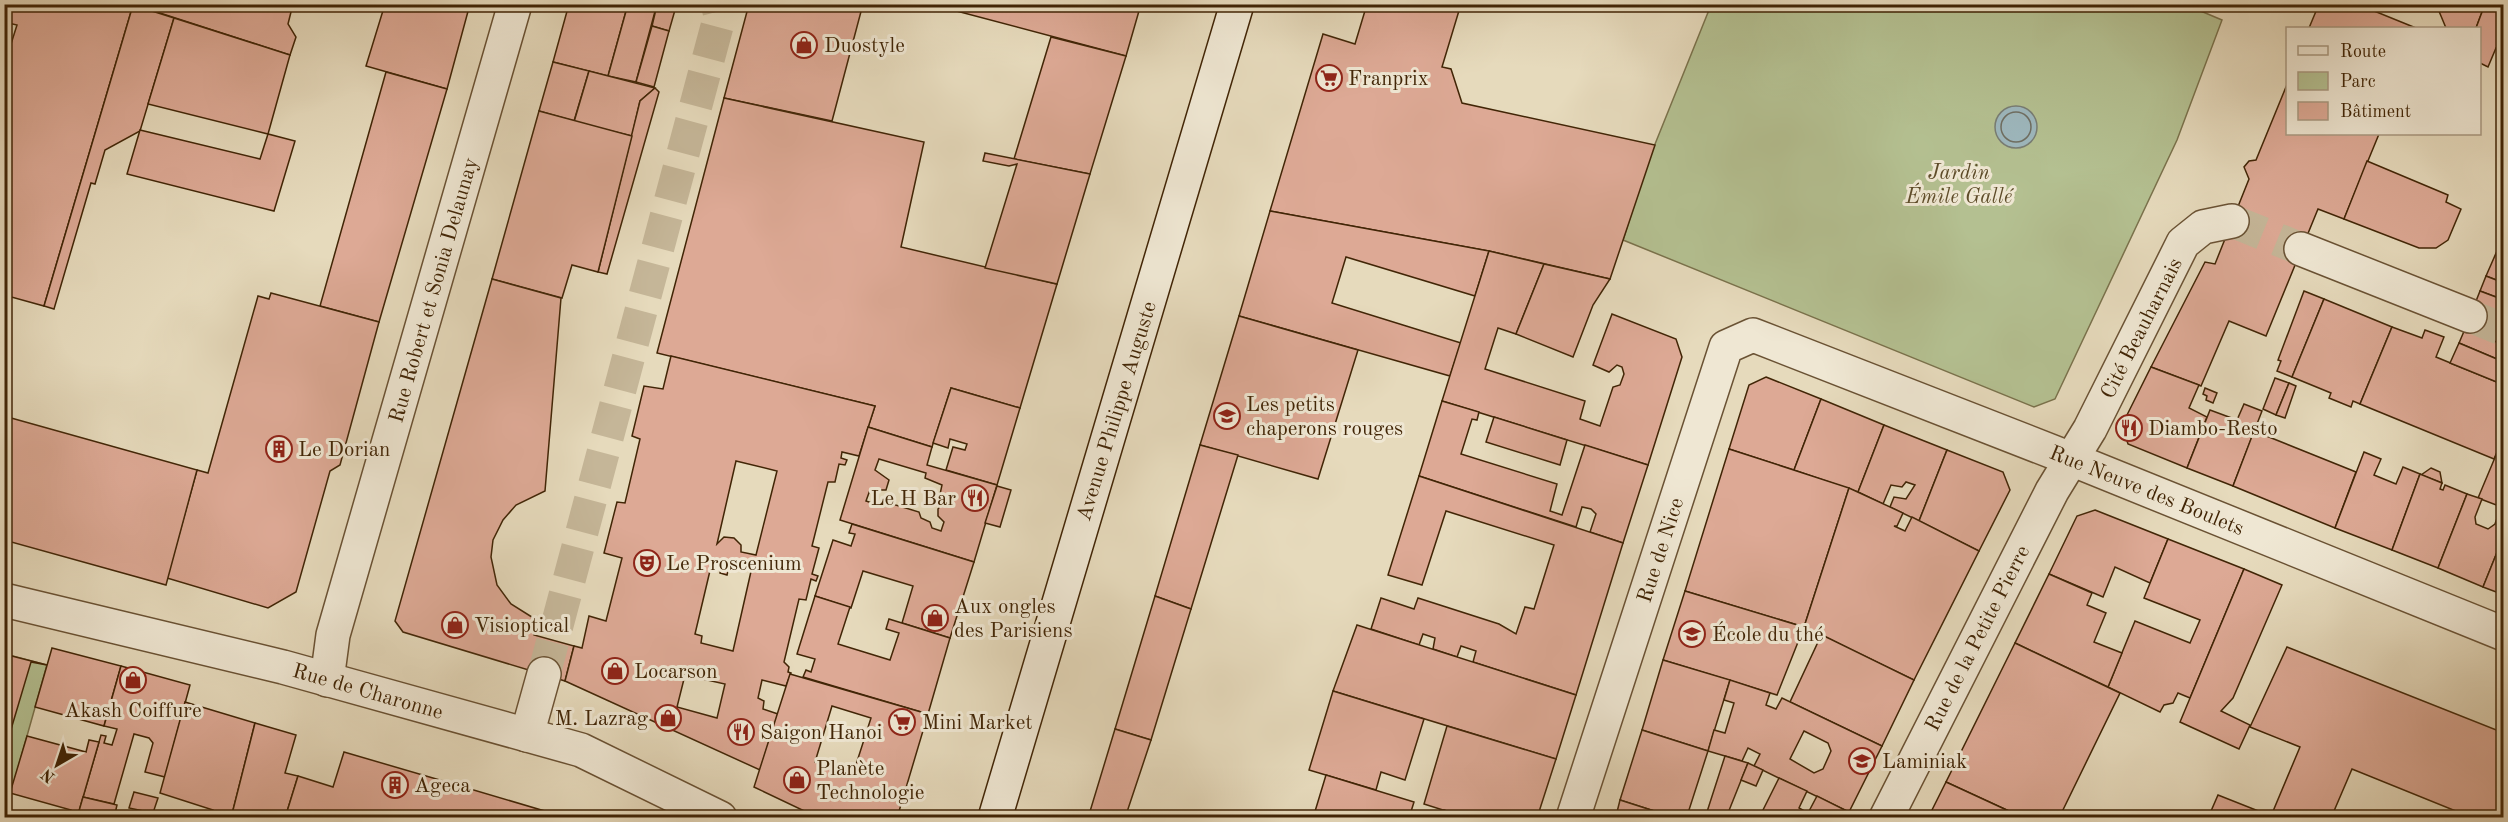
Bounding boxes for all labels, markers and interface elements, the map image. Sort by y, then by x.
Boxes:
legend [2286,27,2481,135]
shop icon: Duostyle [789,30,819,60]
place label: Duostyle [824,36,905,57]
text: Route [2340,43,2386,61]
supermarket icon: Franprix [1314,63,1344,93]
place label: Franprix [1348,69,1429,90]
text: Parc [2340,73,2376,91]
text: Bâtiment [2340,103,2411,121]
street label: Rue Robert et Sonia Delaunay [386,155,482,425]
park label: Jardin Émile Gallé [1905,163,2015,208]
street label: Cité Beauharnais [2098,255,2187,403]
street label: Avenue Philippe Auguste [1074,299,1161,524]
place label: Les petits chaperons rouges [1246,395,1403,440]
school or university icon: Les petits chaperons rouges [1212,401,1242,431]
restaurant icon: Diambo-Resto [2114,413,2144,443]
place label: Diambo-Resto [2148,419,2278,440]
building icon: Le Dorian [264,434,294,464]
place label: Le Dorian [298,440,390,461]
street label: Rue Neuve des Boulets [2046,443,2247,540]
restaurant icon: Le H Bar [960,483,990,513]
place label: Le H Bar [870,489,956,510]
street label: Rue de Nice [1635,495,1688,606]
street label: Rue de la Petite Pierre [1922,542,2034,735]
theatre icon: Le Proscenium [632,548,662,578]
place label: Le Proscenium [666,554,802,575]
place label: Aux ongles des Parisiens [954,597,1073,642]
shop icon: Aux ongles des Parisiens [920,603,950,633]
shop icon: Visioptical [440,610,470,640]
place label: Visioptical [474,616,570,637]
school or university icon: École du thé [1677,619,1707,649]
place label: École du thé [1712,621,1824,646]
shop icon: Locarson [600,656,630,686]
street label: Rue de Charonne [290,661,445,724]
place label: Locarson [634,662,718,683]
shop icon: Akash Coiffure [118,665,148,695]
place label: Akash Coiffure [64,701,202,722]
shop icon: M. Lazrag [653,703,683,733]
supermarket icon: Mini Market [887,707,917,737]
place label: M. Lazrag [555,709,649,730]
place label: Mini Market [922,713,1033,734]
restaurant icon: Saigon Hanoi [726,717,756,747]
place label: Saigon Hanoi [760,723,882,744]
north arrow [27,735,87,795]
school or university icon: Laminiak [1847,746,1877,776]
place label: Laminiak [1882,752,1967,773]
place label: Planète Technologie [816,759,924,804]
text: N [38,765,59,785]
shop icon: Planète Technologie [782,765,812,795]
building icon: Ageca [380,770,410,800]
place label: Ageca [414,776,471,797]

